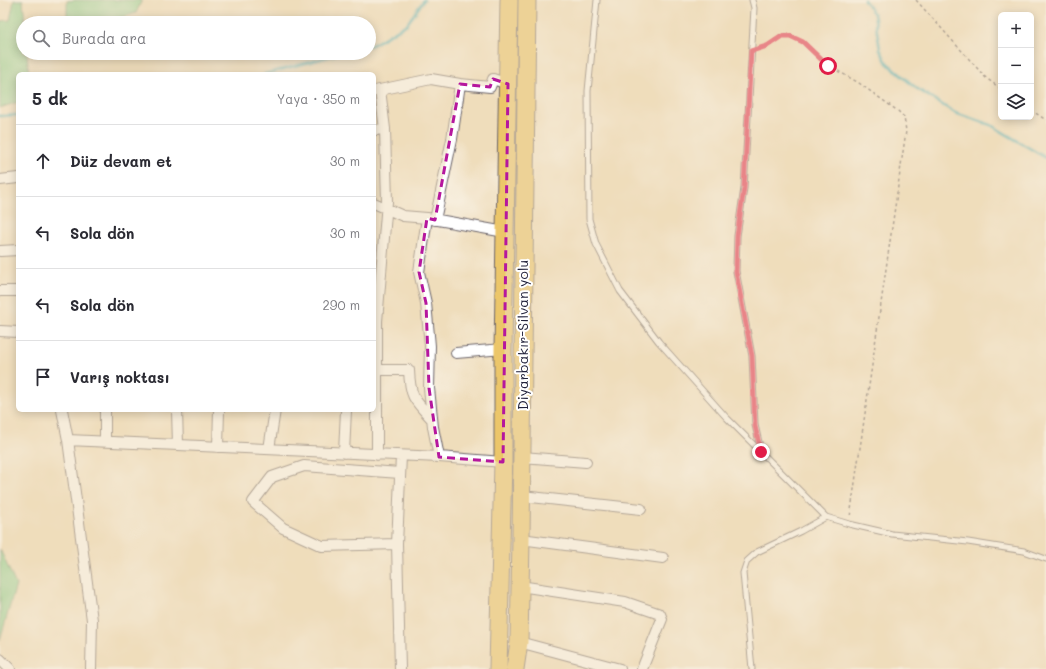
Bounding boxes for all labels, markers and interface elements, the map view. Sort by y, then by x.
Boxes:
map controls [998,12,1034,120]
button: + [998,12,1034,48]
search box [16,16,376,60]
icon: search [30,27,52,49]
text: Burada ara [62,28,146,48]
button: − [998,48,1034,84]
route start [819,57,837,75]
button: layers [998,84,1034,120]
text: 5 dk [32,87,68,109]
text: Yaya · 350 m [277,90,360,107]
icon: ahead [32,150,54,172]
text: Düz devam et [70,151,172,171]
text: 30 m [330,152,360,169]
icon: left [32,222,54,244]
text: Sola dön [70,223,134,243]
text: 30 m [330,224,360,241]
street label: Diyarbakır-Silvan yolu [513,260,532,410]
icon: left [32,294,54,316]
text: Sola dön [70,295,134,315]
text: 290 m [323,296,360,313]
icon: arrive [32,366,54,388]
text: Varış noktası [70,367,170,387]
route end [752,443,770,461]

